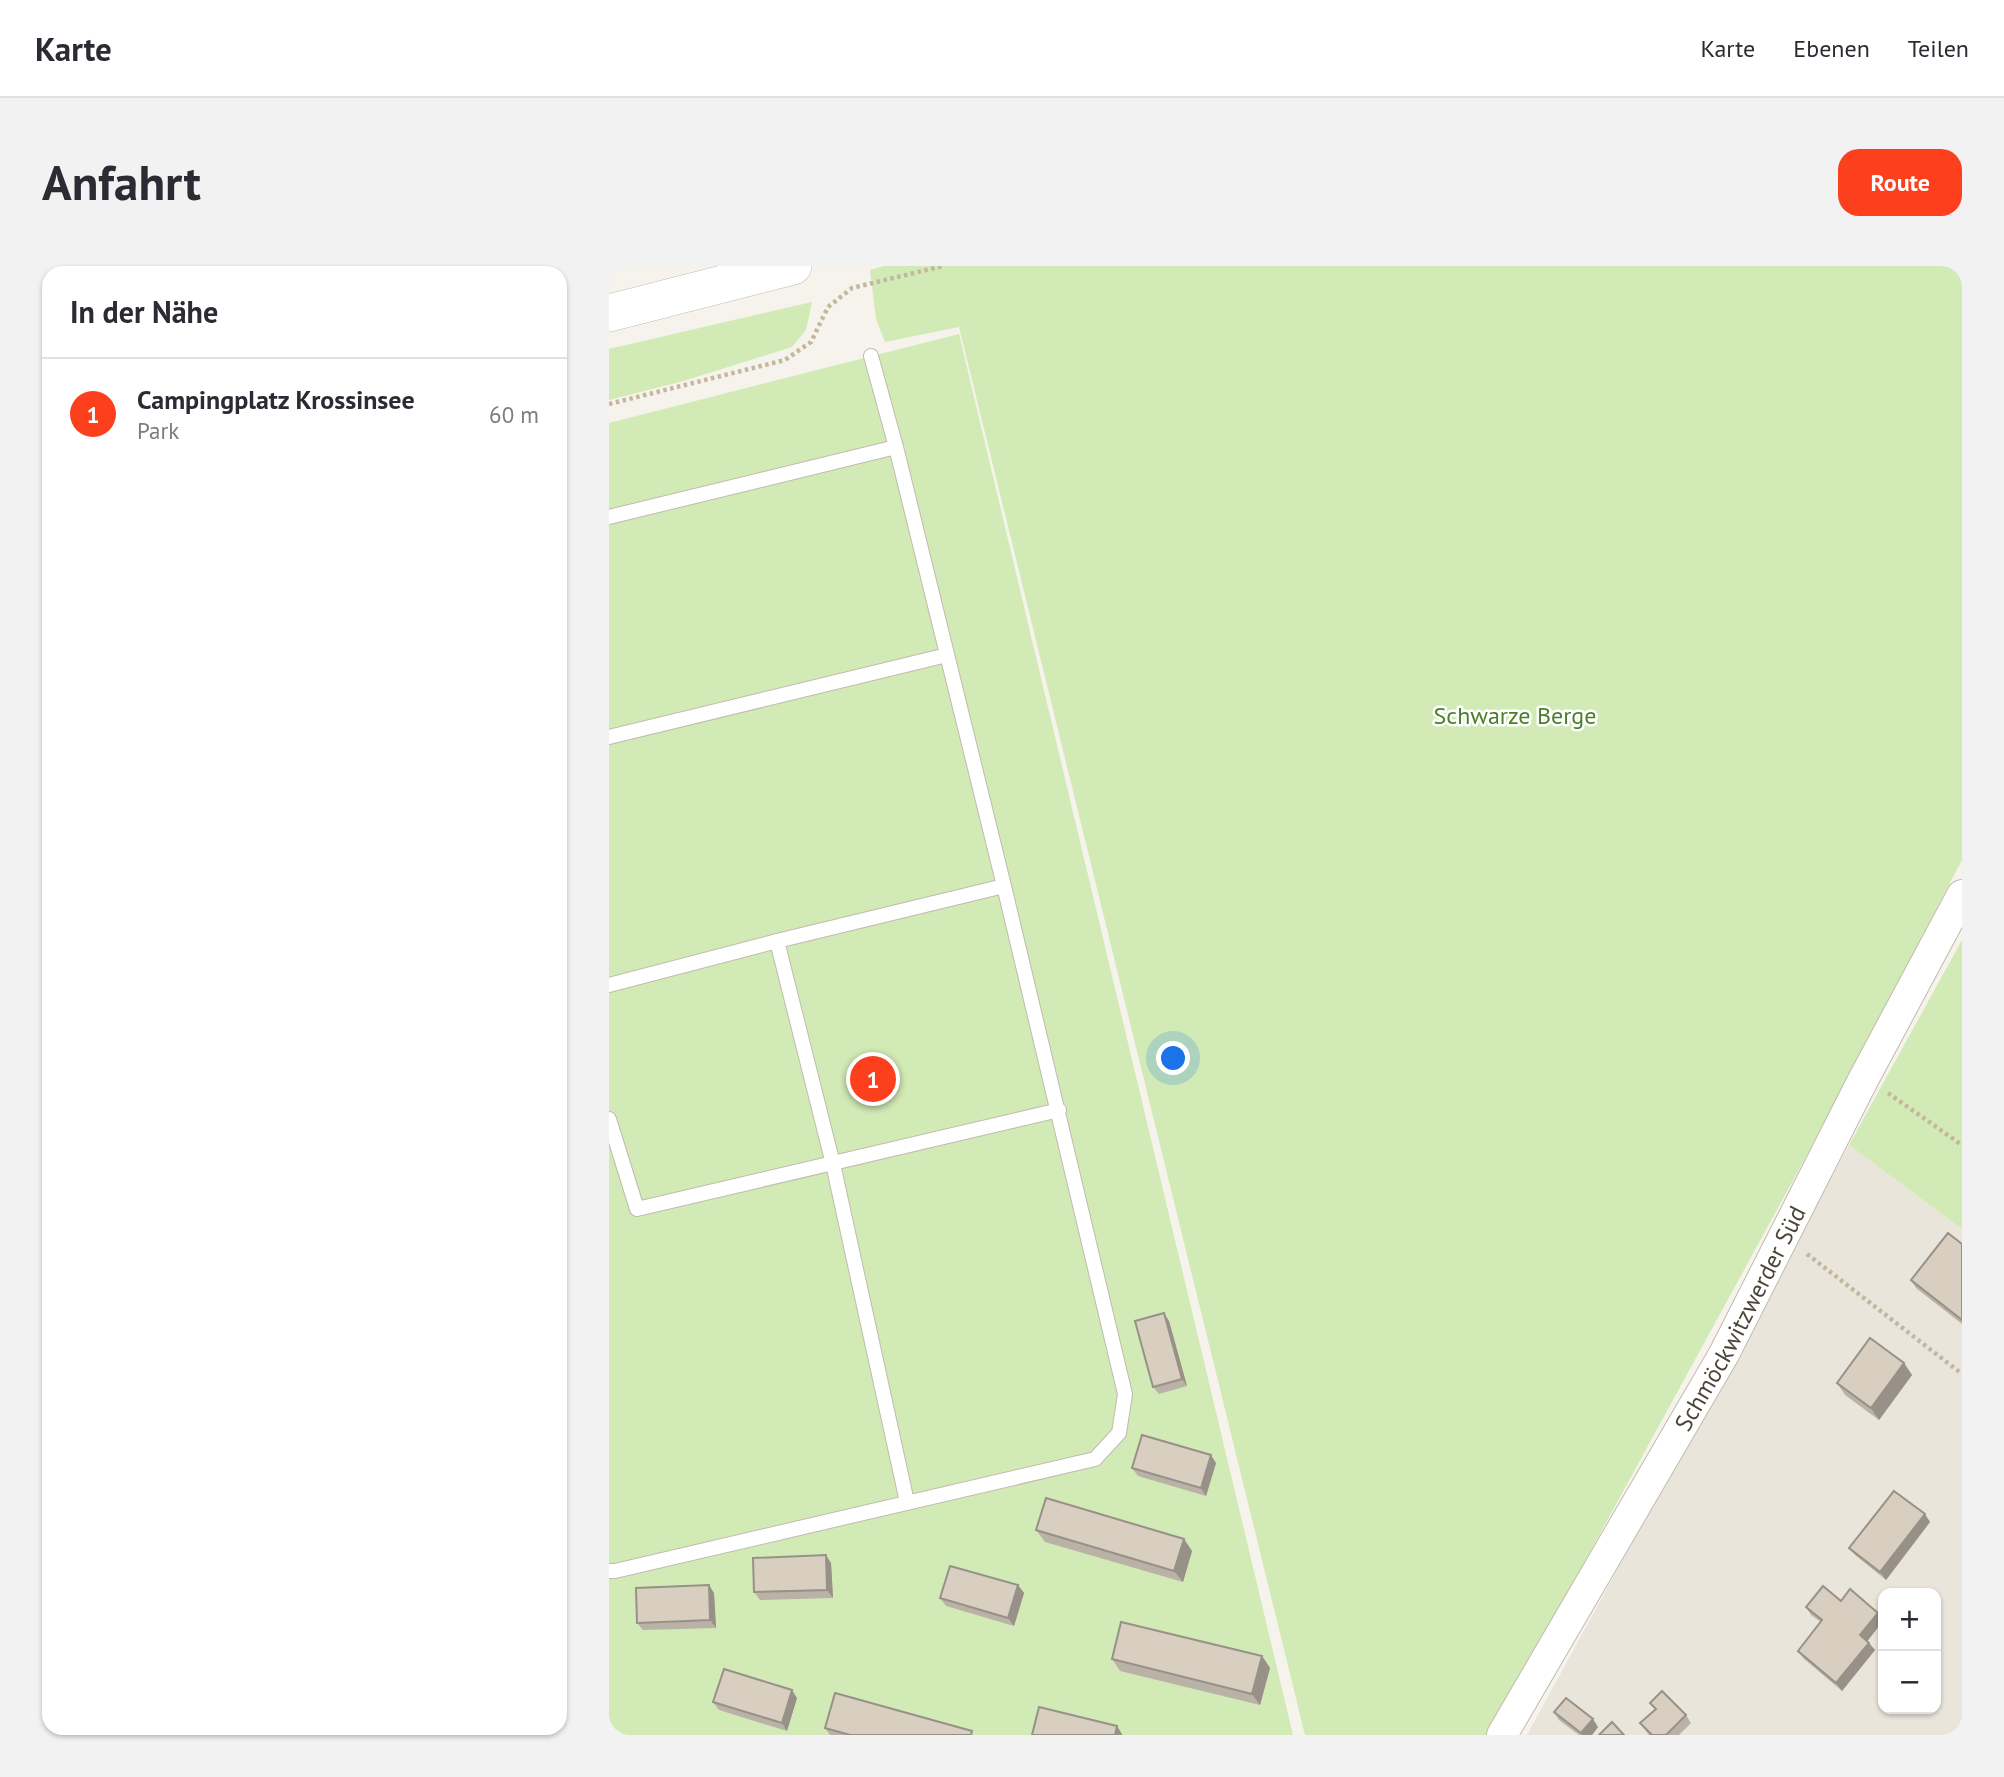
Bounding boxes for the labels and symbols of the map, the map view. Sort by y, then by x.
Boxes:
park label: Schwarze Berge [1434,700,1596,731]
your location [1156,1041,1190,1075]
pin: 1 [850,1053,896,1105]
street label: Schmöckwitzwerder Süd [1667,1200,1812,1436]

